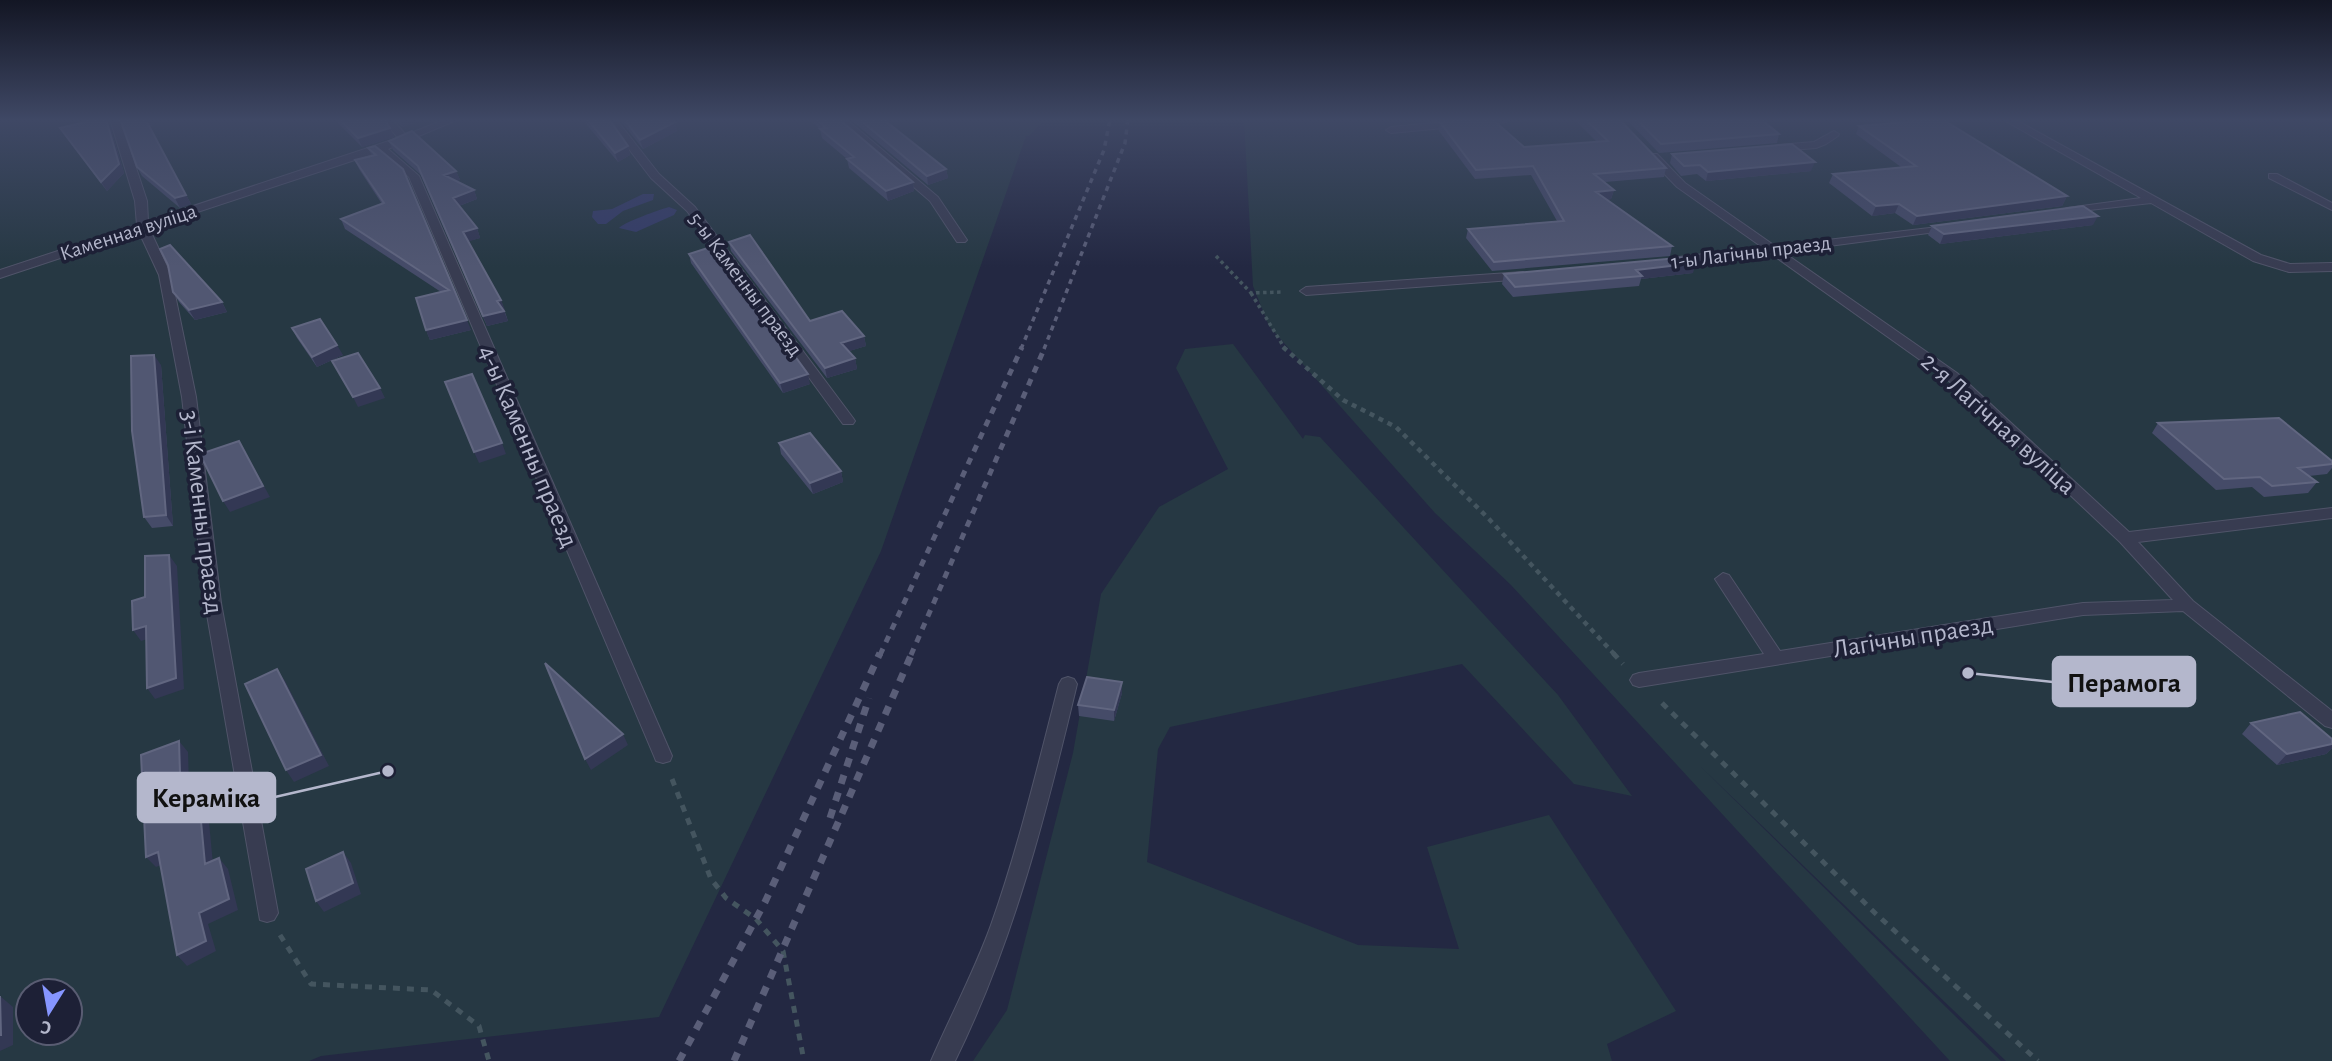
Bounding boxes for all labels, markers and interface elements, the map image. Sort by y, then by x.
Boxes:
street label: Каменная вуліца [57,200,200,264]
street label: 5-ы Каменны праезд [685,209,806,360]
street label: 1-ы Лагічны праезд [1670,232,1832,273]
street label: 4-ы Каменны праезд [474,341,582,551]
street label: 2-я Лагічная вуліца [1916,348,2081,500]
street label: 3-і Каменны праезд [177,409,227,616]
street label: Лагічны праезд [1831,612,1995,662]
callout: Перамога [2053,657,2195,706]
text: Перамога [2067,670,2181,698]
callout: Кераміка [138,773,275,822]
text: Кераміка [152,785,260,813]
north arrow [14,977,84,1047]
text: С [39,1017,53,1038]

